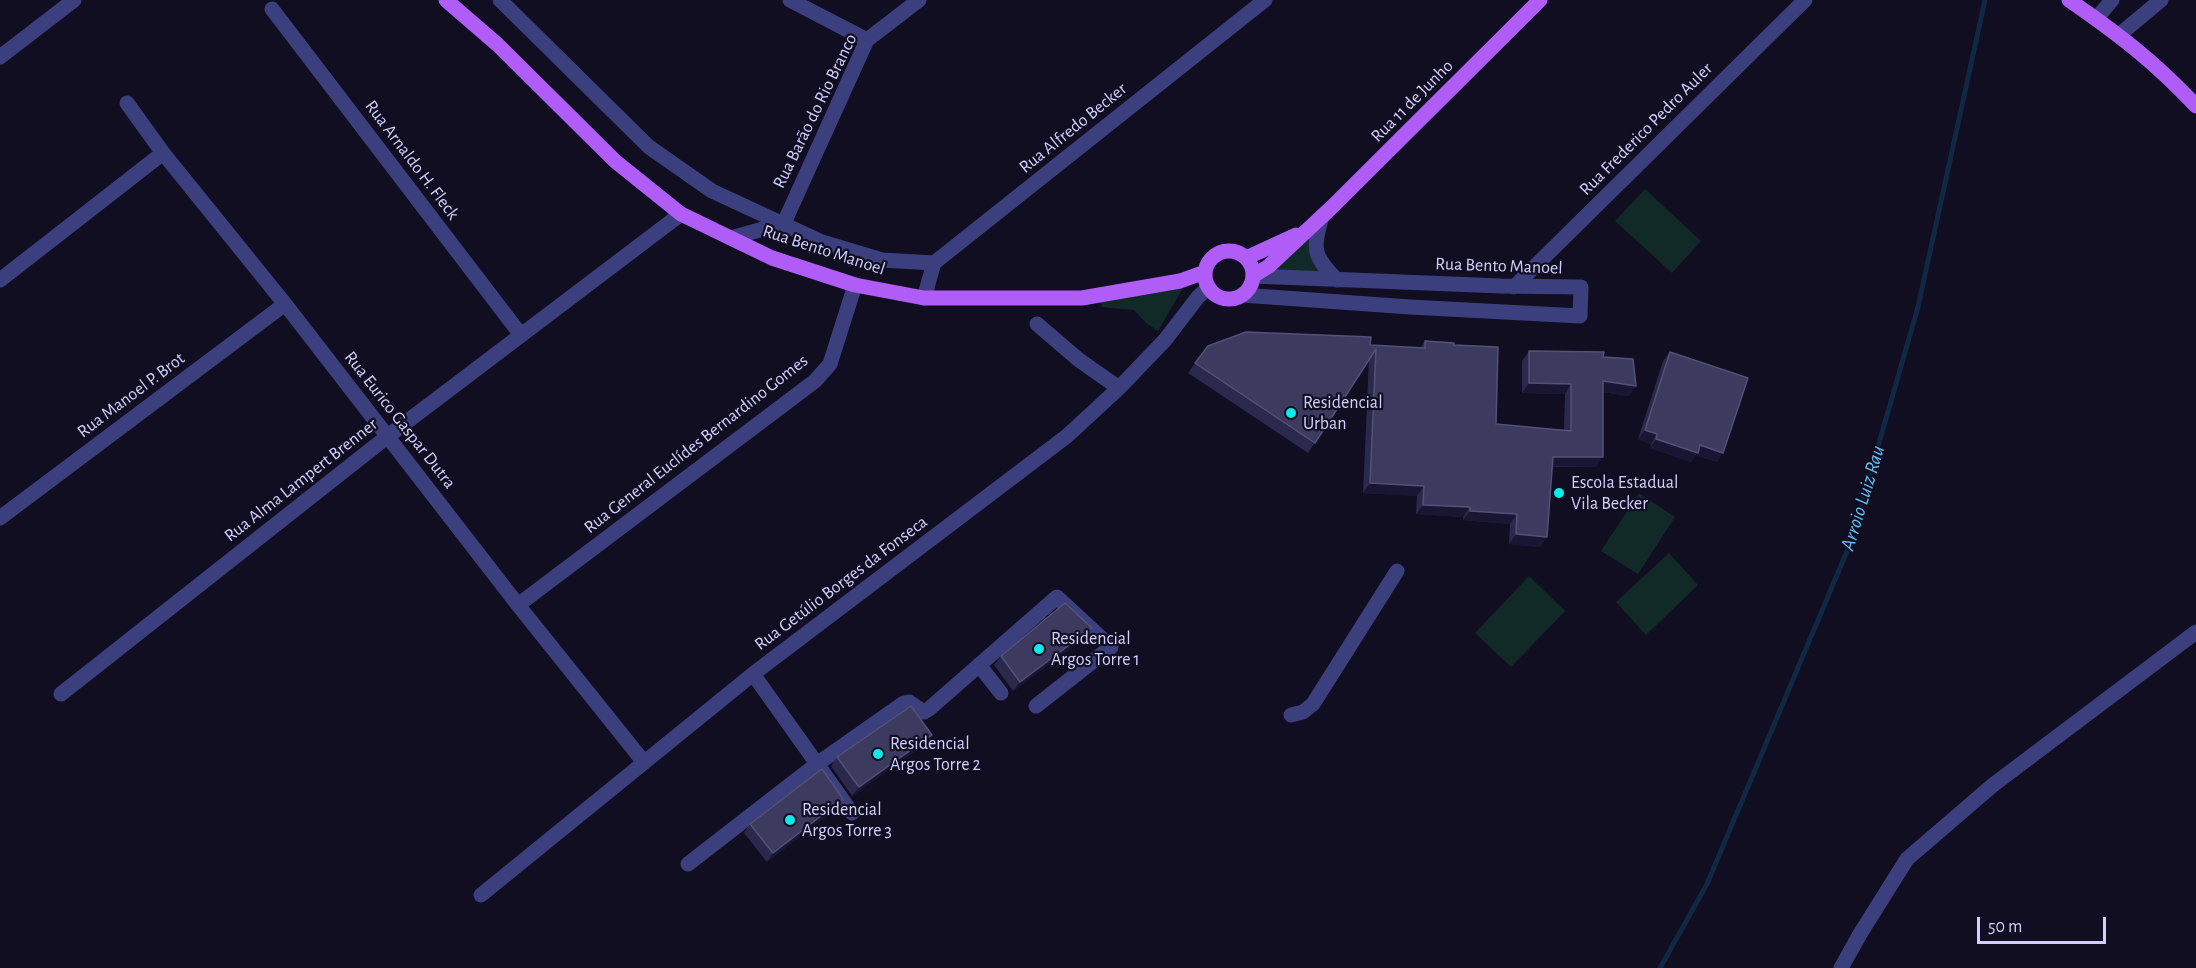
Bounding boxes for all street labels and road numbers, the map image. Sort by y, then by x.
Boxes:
street label: Rua Barão do Rio Branco [768,30,862,192]
street label: Rua 11 de Junho [1366,55,1458,147]
street label: Rua Frederico Pedro Auler [1575,58,1717,200]
street label: Rua Alfredo Becker [1015,78,1131,178]
street label: Rua Arnaldo H. Fleck [360,96,464,224]
street label: Rua Bento Manoel [760,220,888,280]
street label: Rua Bento Manoel [1435,253,1563,279]
street label: Rua Eurico Gaspar Dutra [340,347,460,493]
street label: Rua Manoel P. Brot [73,348,189,442]
street label: Rua General Euclídes Bernardino Gomes [580,350,812,538]
street label: Rua Alma Lampert Brenner [220,413,382,547]
street label: Rua Getúlio Borges da Fonseca [750,511,932,655]

